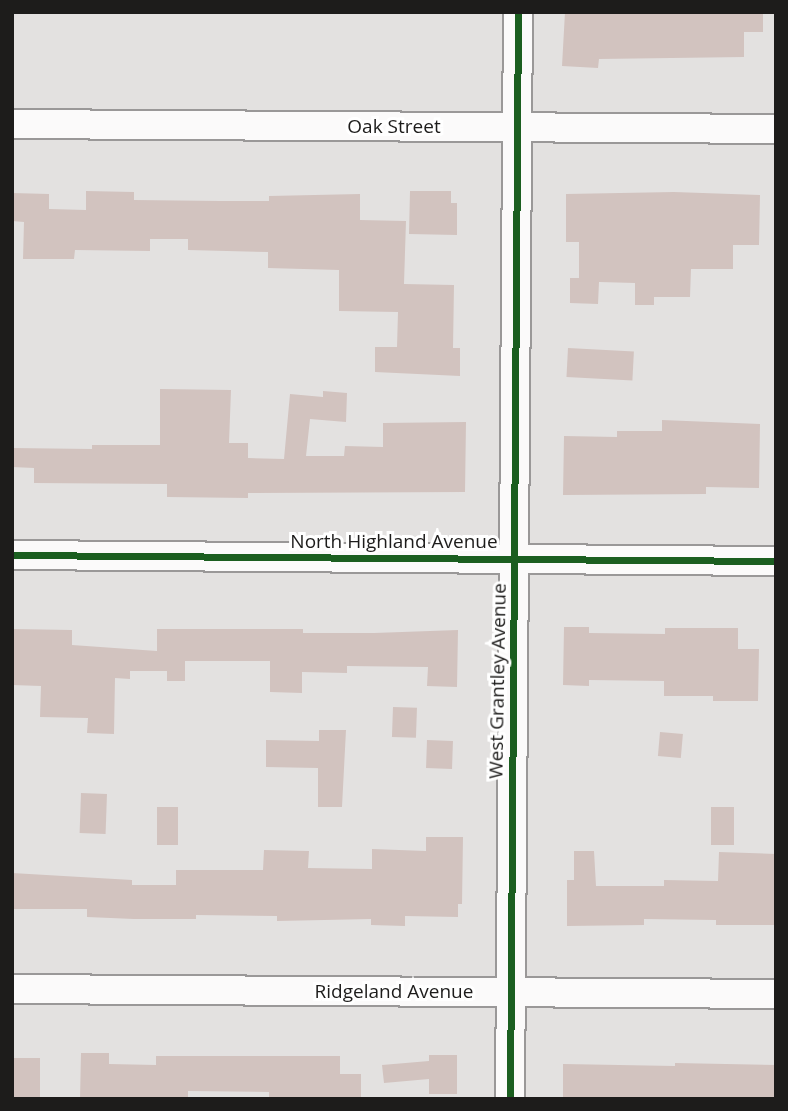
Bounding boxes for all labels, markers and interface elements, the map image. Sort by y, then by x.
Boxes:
street label: Oak Street [347,116,441,138]
street label: North Highland Avenue [290,531,498,553]
street label: West Grantley Avenue [485,583,511,779]
street label: Ridgeland Avenue [315,981,473,1003]

